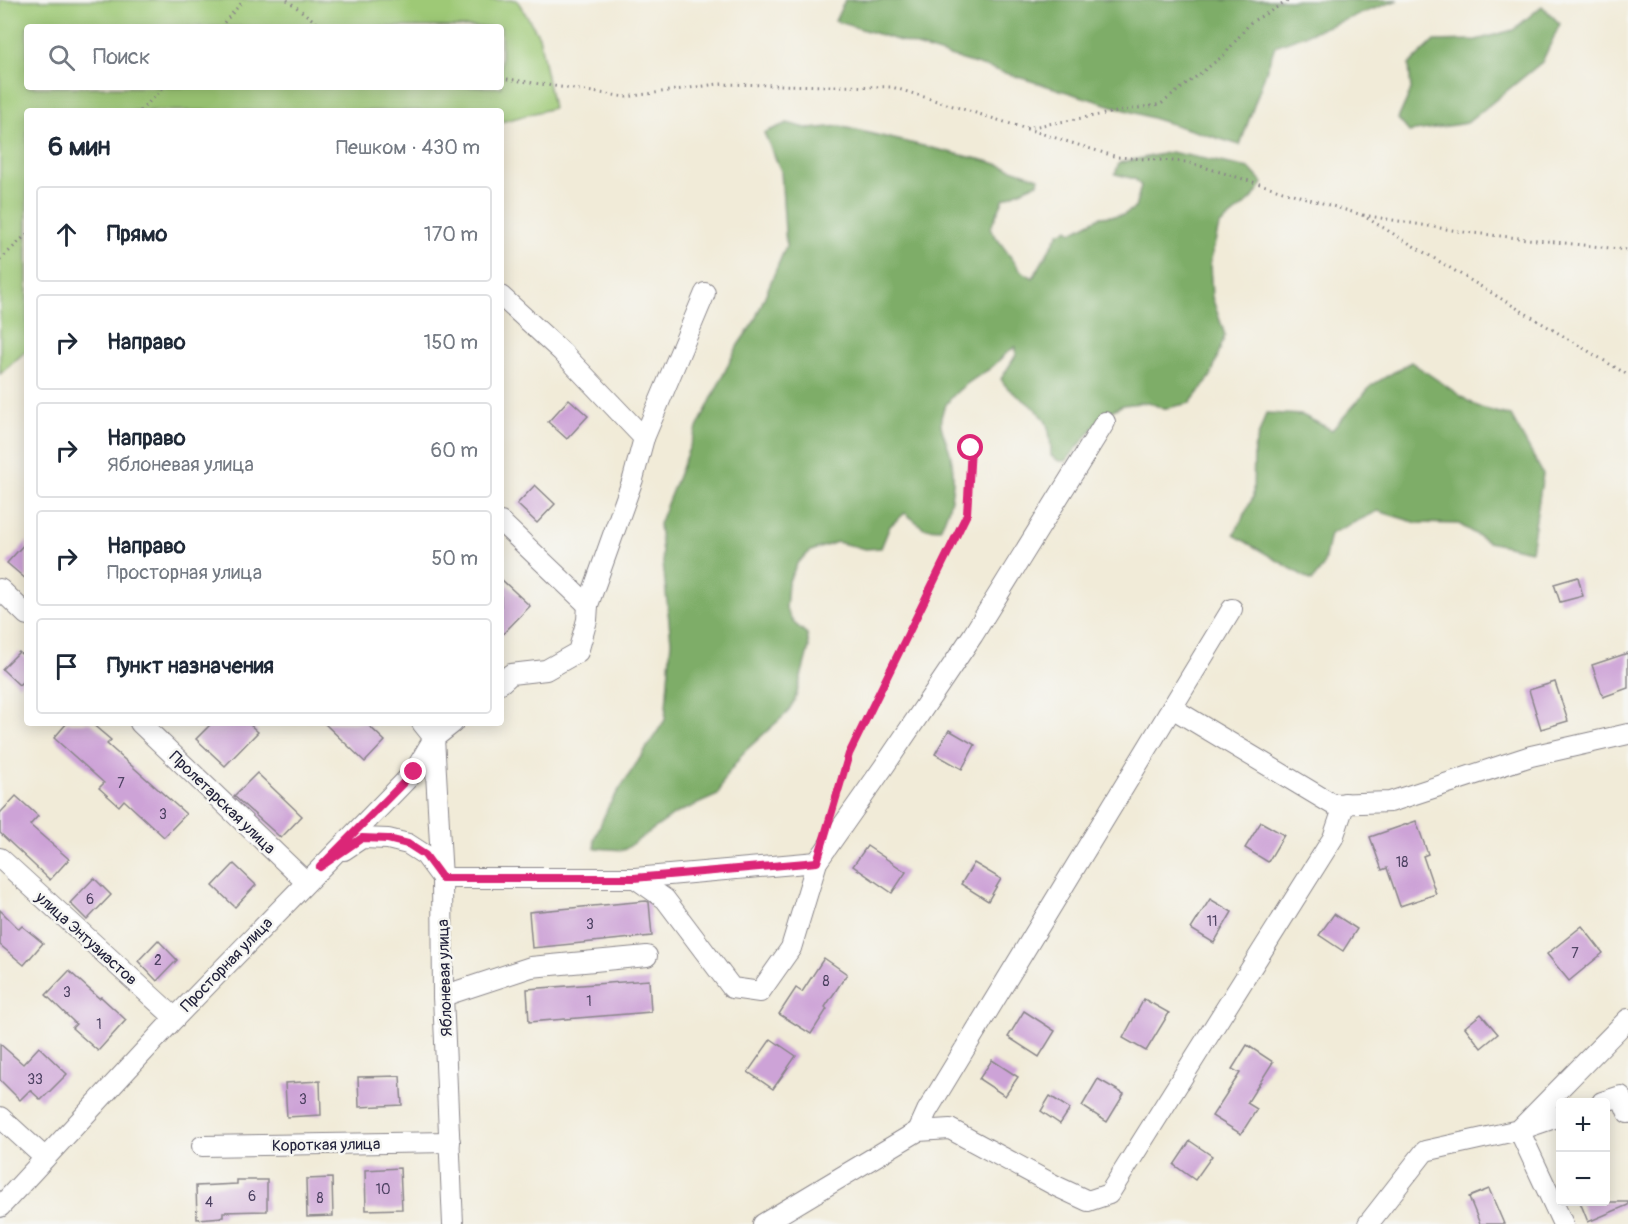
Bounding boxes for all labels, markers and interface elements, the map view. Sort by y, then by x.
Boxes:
search box [24,24,504,90]
icon: search [45,41,78,74]
text: Поиск [93,43,150,71]
text: 6 мин [48,131,110,163]
text: Пешком · 430 m [336,135,480,160]
icon: ahead [50,218,83,251]
text: Прямо [107,220,167,248]
text: 170 m [424,222,478,247]
icon: right [50,326,83,359]
text: Направо [107,328,186,356]
text: 150 m [424,330,478,355]
text: Направо [107,424,186,452]
icon: right [50,434,83,467]
route start [957,434,983,460]
text: 60 m [431,438,478,463]
text: Яблоневая улица [107,452,254,477]
text: Направо [107,532,186,560]
icon: right [50,542,83,575]
text: 50 m [431,546,478,571]
text: Просторная улица [107,560,262,585]
icon: arrive [50,650,83,683]
text: Пункт назначения [107,652,274,680]
street label: Пролетарская улица [165,747,280,858]
route end [400,758,426,784]
house number: 7 [117,775,125,792]
house number: 3 [159,806,167,823]
house number: 18 [1396,854,1408,871]
street label: улица Энтузиастов [30,887,141,990]
house number: 6 [86,891,94,908]
street label: Просторная улица [176,913,277,1016]
house number: 11 [1207,913,1217,930]
house number: 3 [586,916,594,933]
street label: Яблоневая улица [433,919,457,1037]
house number: 7 [1571,945,1579,962]
house number: 2 [154,952,162,969]
house number: 8 [822,973,830,990]
house number: 3 [63,984,71,1001]
house number: 1 [586,993,592,1010]
house number: 1 [96,1016,102,1033]
house number: 33 [27,1071,43,1088]
house number: 3 [299,1091,307,1108]
map controls [1556,1098,1610,1206]
button: + [1556,1098,1610,1152]
street label: Короткая улица [272,1134,380,1156]
button: − [1556,1152,1610,1206]
house number: 10 [375,1181,391,1198]
house number: 6 [248,1188,256,1205]
house number: 8 [316,1190,324,1207]
house number: 4 [205,1194,213,1211]

